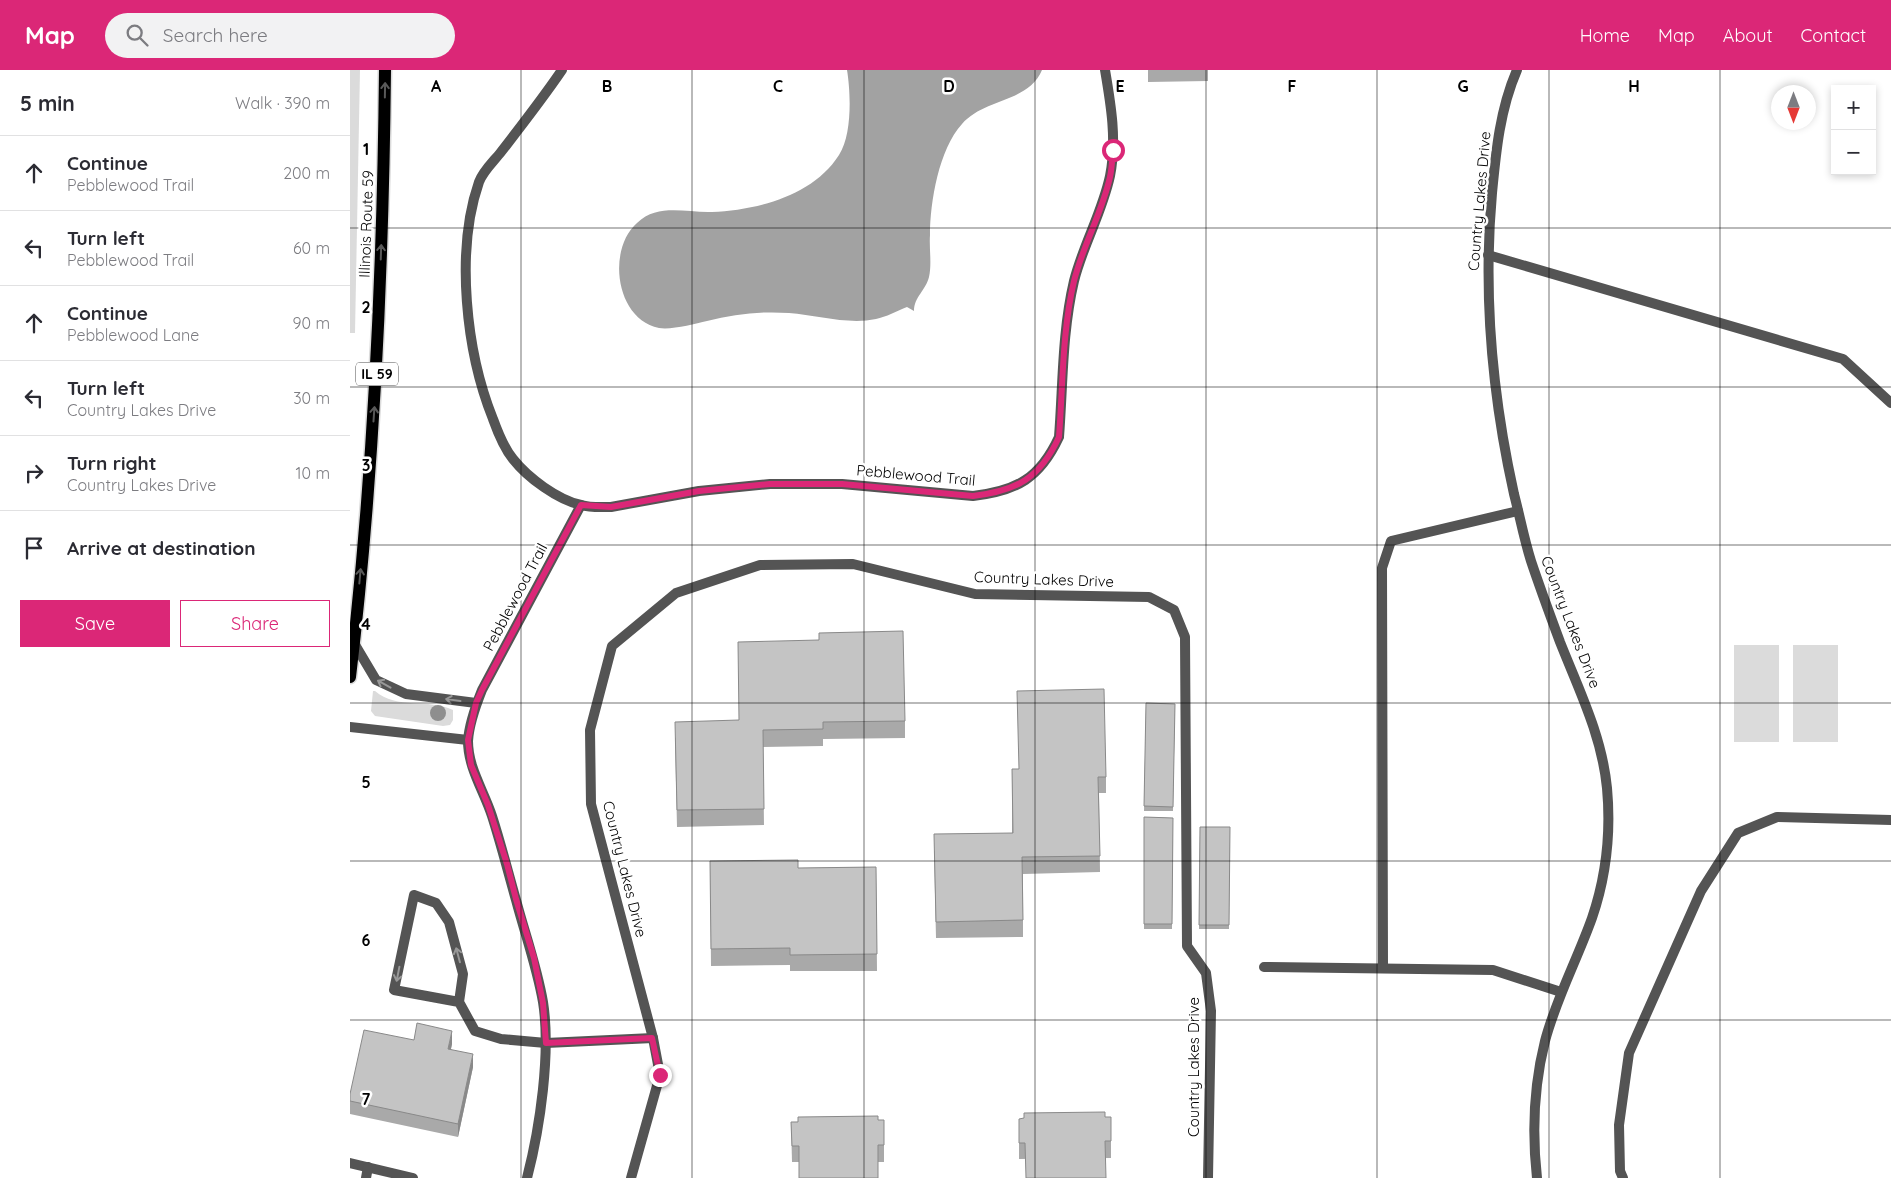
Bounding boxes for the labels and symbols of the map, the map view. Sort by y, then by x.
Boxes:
text: A [431,76,442,96]
text: B [602,76,612,96]
text: C [773,76,783,96]
text: D [943,76,955,96]
text: E [1115,76,1125,96]
text: F [1288,76,1297,96]
text: G [1457,76,1469,96]
text: H [1628,76,1640,96]
one-way arrow [380,82,390,98]
north arrow [1771,85,1816,130]
street label: Country Lakes Drive [1463,130,1495,272]
text: 1 [363,139,369,159]
route start [1102,139,1125,162]
street label: Illinois Route 59 [355,170,377,278]
one-way arrow [377,244,386,260]
text: 2 [361,297,371,317]
road number: IL 59 [356,362,398,386]
one-way arrow [369,407,378,423]
text: 3 [362,455,370,475]
street label: Pebblewood Trail [856,460,976,490]
street label: Pebblewood Trail [479,540,551,654]
street label: Country Lakes Drive [1537,553,1605,691]
street label: Country Lakes Drive [974,567,1114,591]
one-way arrow [355,569,365,585]
text: 4 [361,614,371,634]
one-way arrow [377,678,391,688]
one-way arrow [446,695,462,705]
text: 5 [361,772,371,792]
street label: Country Lakes Drive [599,799,651,939]
text: 6 [362,930,371,950]
one-way arrow [453,947,463,963]
one-way arrow [392,966,402,982]
street label: Country Lakes Drive [1184,997,1203,1137]
route end [649,1064,672,1087]
text: 7 [362,1089,371,1109]

